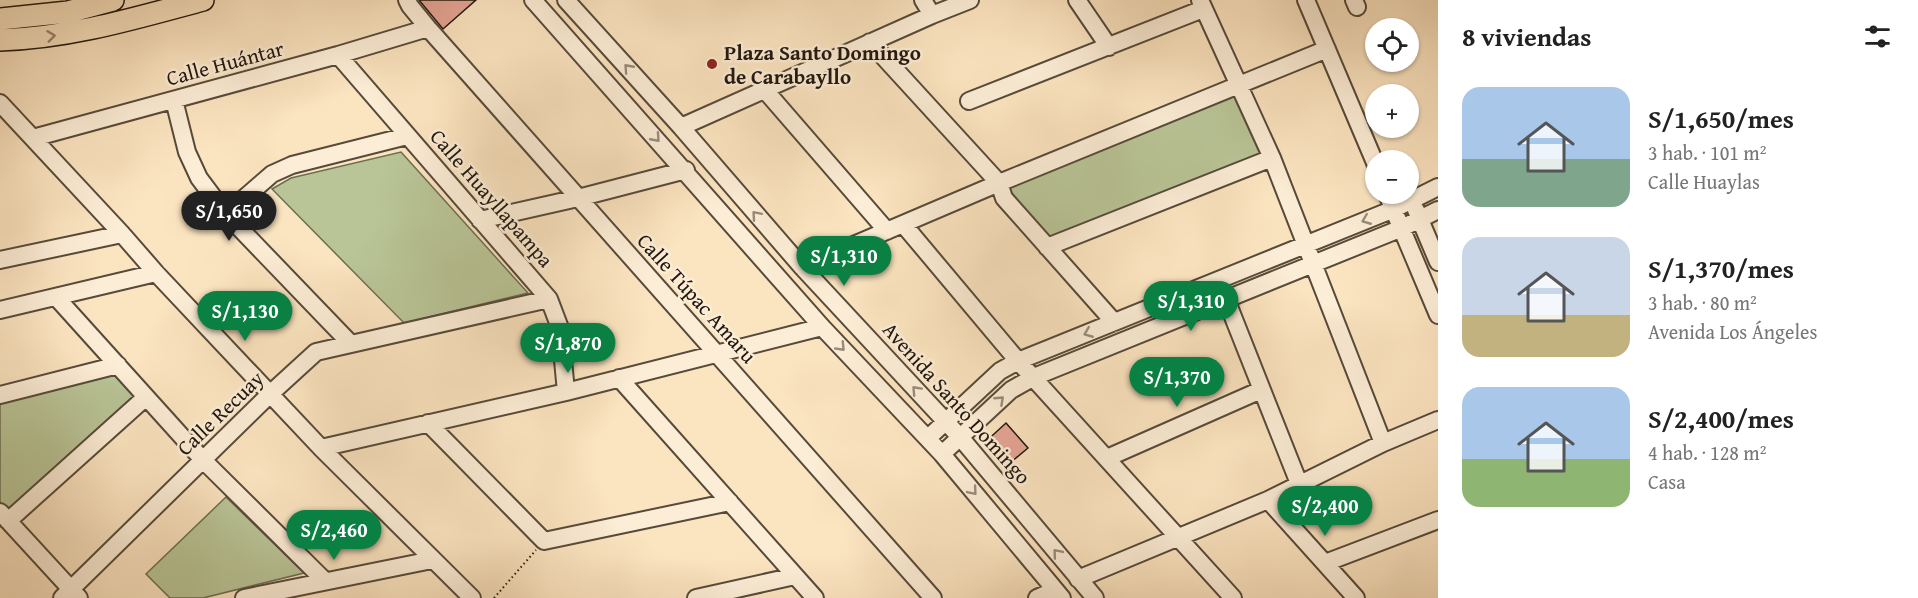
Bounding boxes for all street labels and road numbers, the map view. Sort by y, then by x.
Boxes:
street label: Calle Huántar [163,32,288,94]
street label: Calle Huayllapampa [423,122,561,274]
street label: Calle Túpac Amaru [630,226,764,370]
street label: Avenida Santo Domingo [875,315,1039,491]
street label: Calle Recuay [169,363,271,463]

